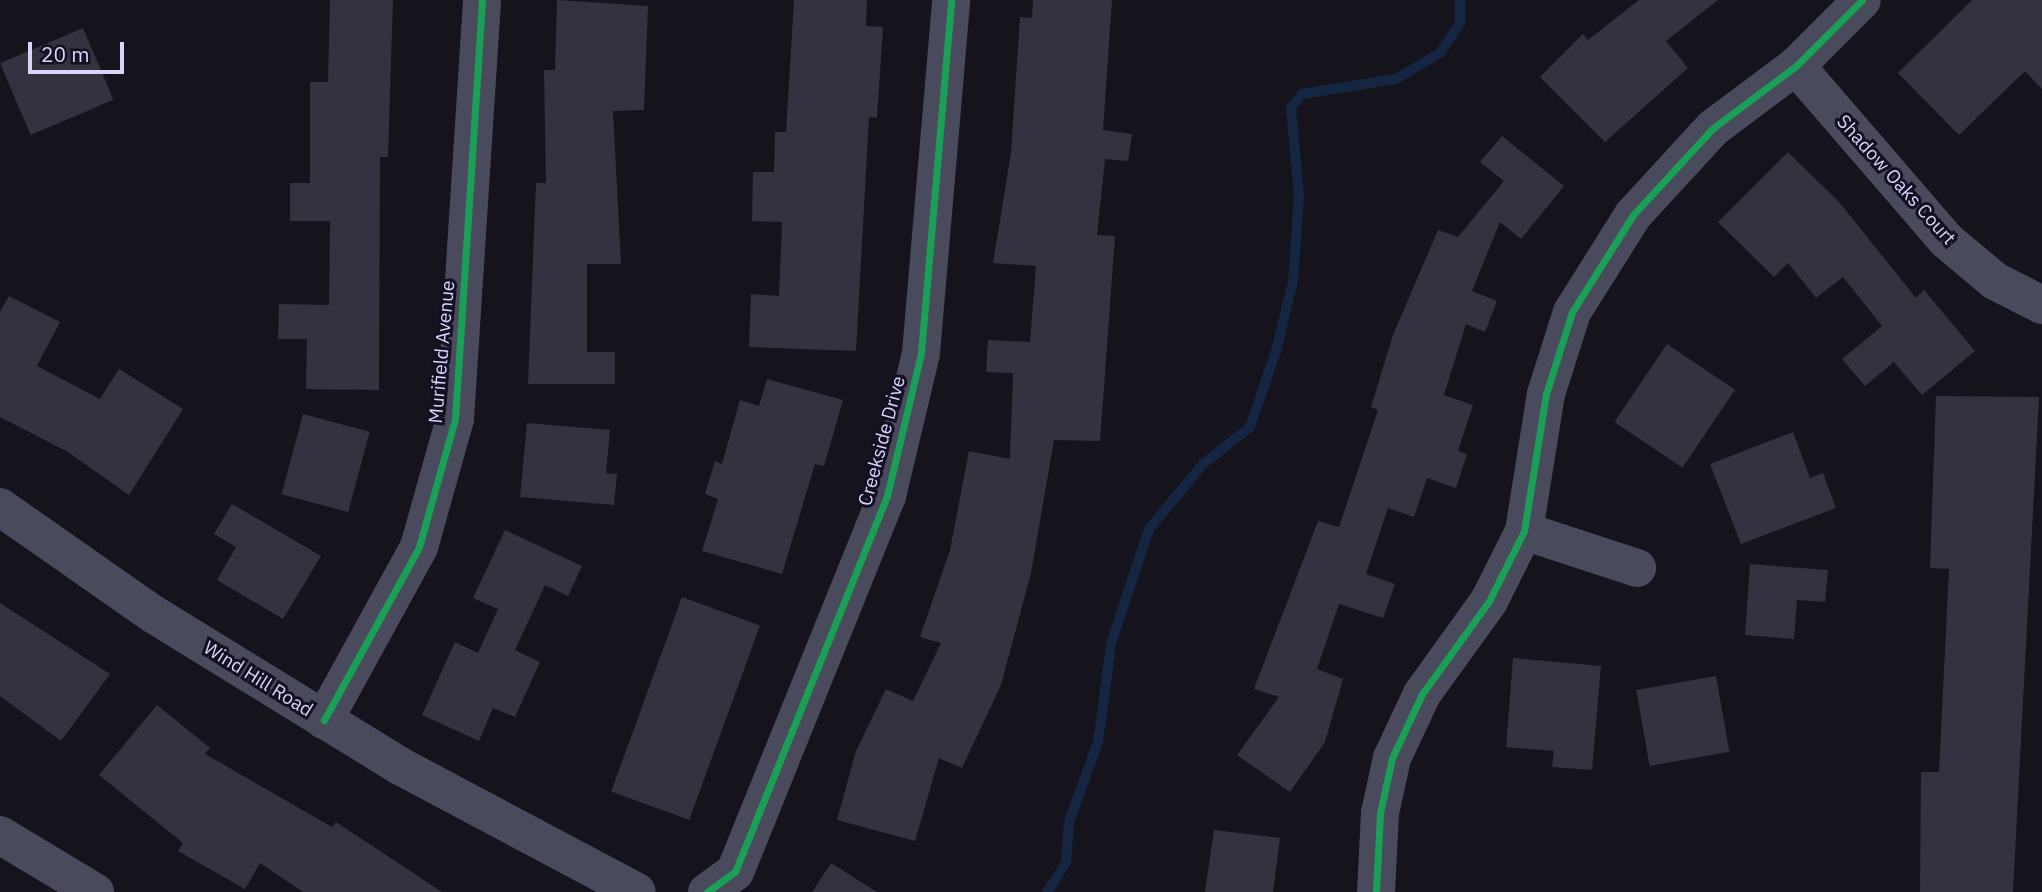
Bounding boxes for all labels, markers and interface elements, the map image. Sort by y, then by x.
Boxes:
scale bar [32,28,128,72]
text: 20 m [41,40,90,68]
street label: Shadow Oaks Court [1832,110,1960,250]
street label: Murifield Avenue [424,280,460,424]
street label: Creekside Drive [854,374,910,508]
street label: Wind Hill Road [199,636,317,722]

